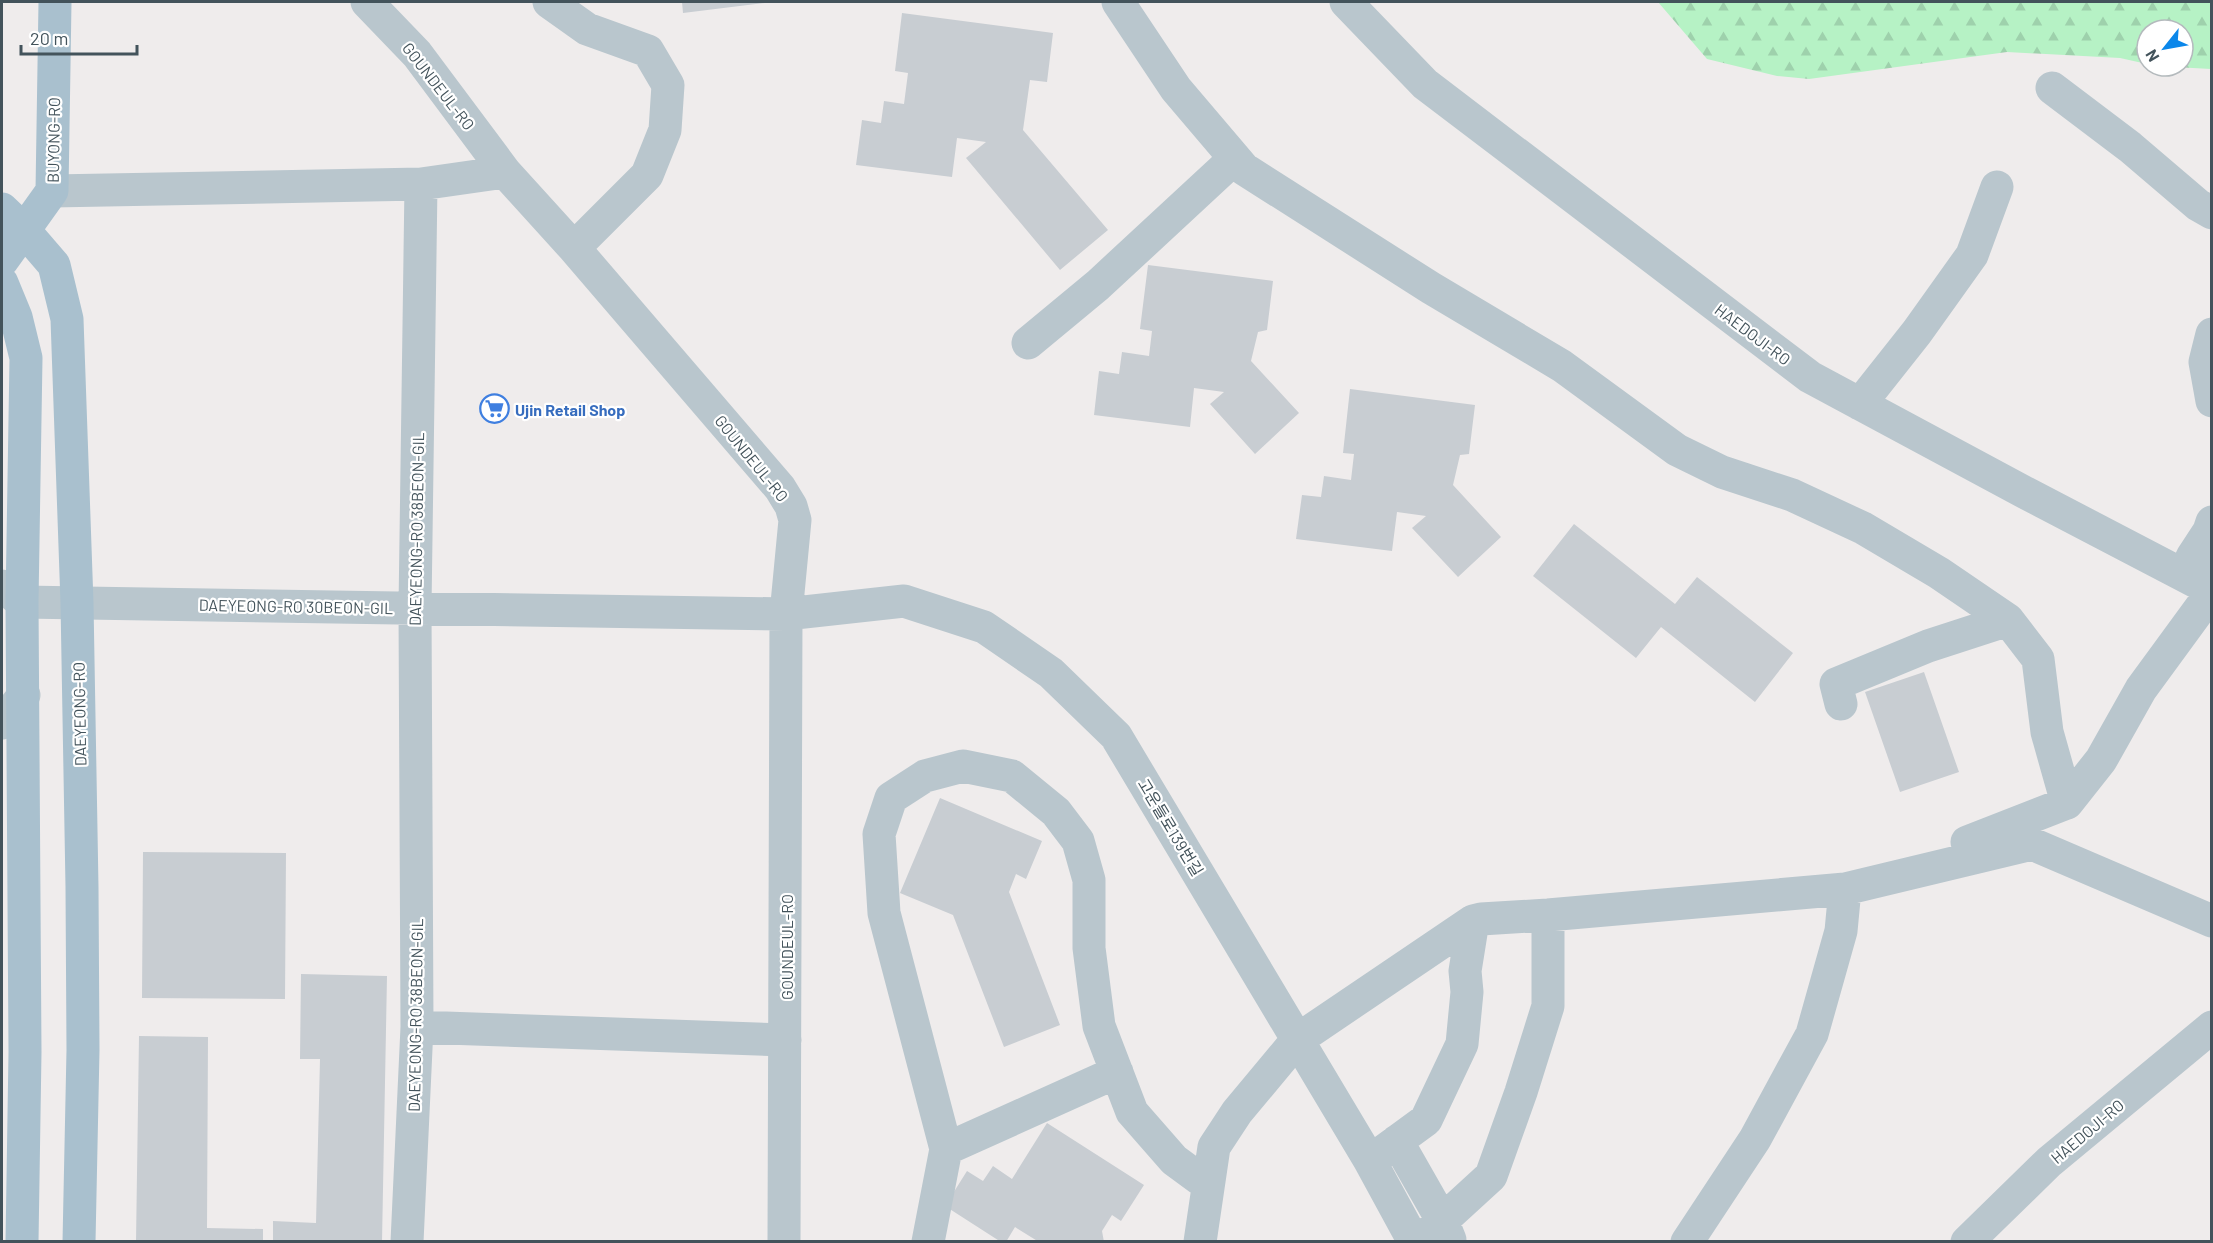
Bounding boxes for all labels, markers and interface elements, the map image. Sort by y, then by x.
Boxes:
scale bar [21,18,136,56]
north arrow [2135,18,2195,78]
text: 20 m [30,27,68,49]
street label: GOUNDEUL-RO [399,38,479,134]
text: N [2141,47,2163,65]
street label: BUYONG-RO [43,97,63,183]
street label: HAEDOJI-RO [1712,299,1794,369]
supermarket icon: Ujin Retail Shop [478,393,510,425]
place label: Ujin Retail Shop [515,400,625,419]
street label: GOUNDEUL-RO [711,411,793,505]
street label: DAEYEONG-RO 38BEON-GIL [405,432,427,626]
street label: DAEYEONG-RO 30BEON-GIL [199,595,393,617]
street label: DAEYEONG-RO [69,662,89,766]
street label: 고운들로139번길 [1134,775,1208,879]
street label: GOUNDEUL-RO [777,894,796,1000]
street label: DAEYEONG-RO 38BEON-GIL [404,918,426,1112]
street label: HAEDOJI-RO [2047,1095,2127,1167]

